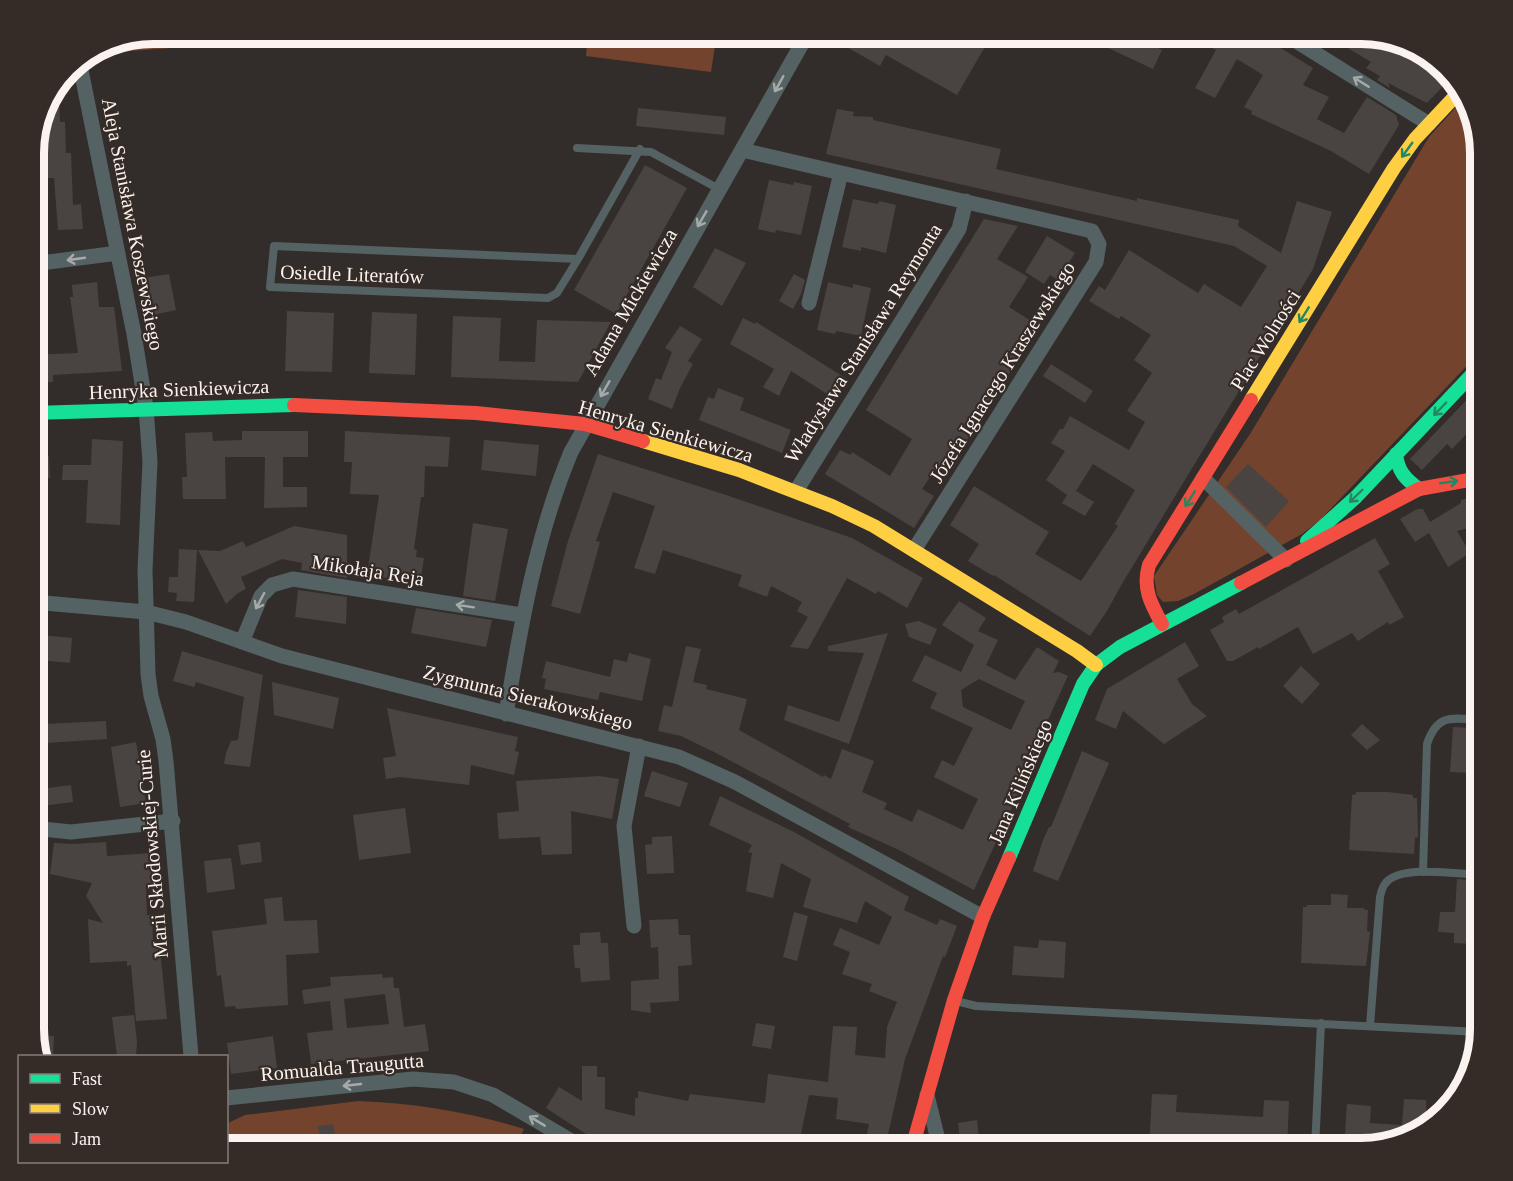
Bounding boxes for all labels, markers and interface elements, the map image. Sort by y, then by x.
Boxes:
one-way arrow [773,75,785,92]
one-way arrow [1353,75,1370,87]
street label: Aleja Stanisława Koszewskiego [97,96,168,352]
one-way arrow [1401,141,1414,157]
one-way arrow [696,210,708,227]
street label: Władysława Stanisława Reymonta [780,219,947,467]
street label: Adama Mickiewicza [579,225,681,379]
one-way arrow [66,254,86,265]
street label: Józefa Ignacego Kraszewskiego [925,257,1080,487]
street label: Osiedle Literatów [280,260,425,288]
street label: Plac Wolności [1225,285,1305,394]
one-way arrow [1297,306,1309,323]
street label: Henryka Sienkiewicza [88,375,270,404]
one-way arrow [599,380,611,397]
street label: Henryka Sienkiewicza [576,396,756,467]
one-way arrow [1432,401,1447,416]
one-way arrow [1439,477,1459,488]
one-way arrow [1348,489,1363,504]
one-way arrow [1184,490,1196,507]
street label: Mikołaja Reja [310,550,426,591]
one-way arrow [254,592,266,609]
one-way arrow [455,600,475,611]
street label: Zygmunta Sierakowskiego [421,660,635,735]
street label: Jana Kilińskiego [984,716,1057,848]
street label: Marii Skłodowskiej-Curie [132,749,173,959]
street label: Romualda Traugutta [259,1049,425,1086]
legend [18,1055,228,1163]
text: Fast [72,1069,102,1089]
one-way arrow [342,1080,362,1091]
text: Slow [72,1099,109,1119]
one-way arrow [529,1114,546,1126]
text: Jam [72,1129,101,1149]

